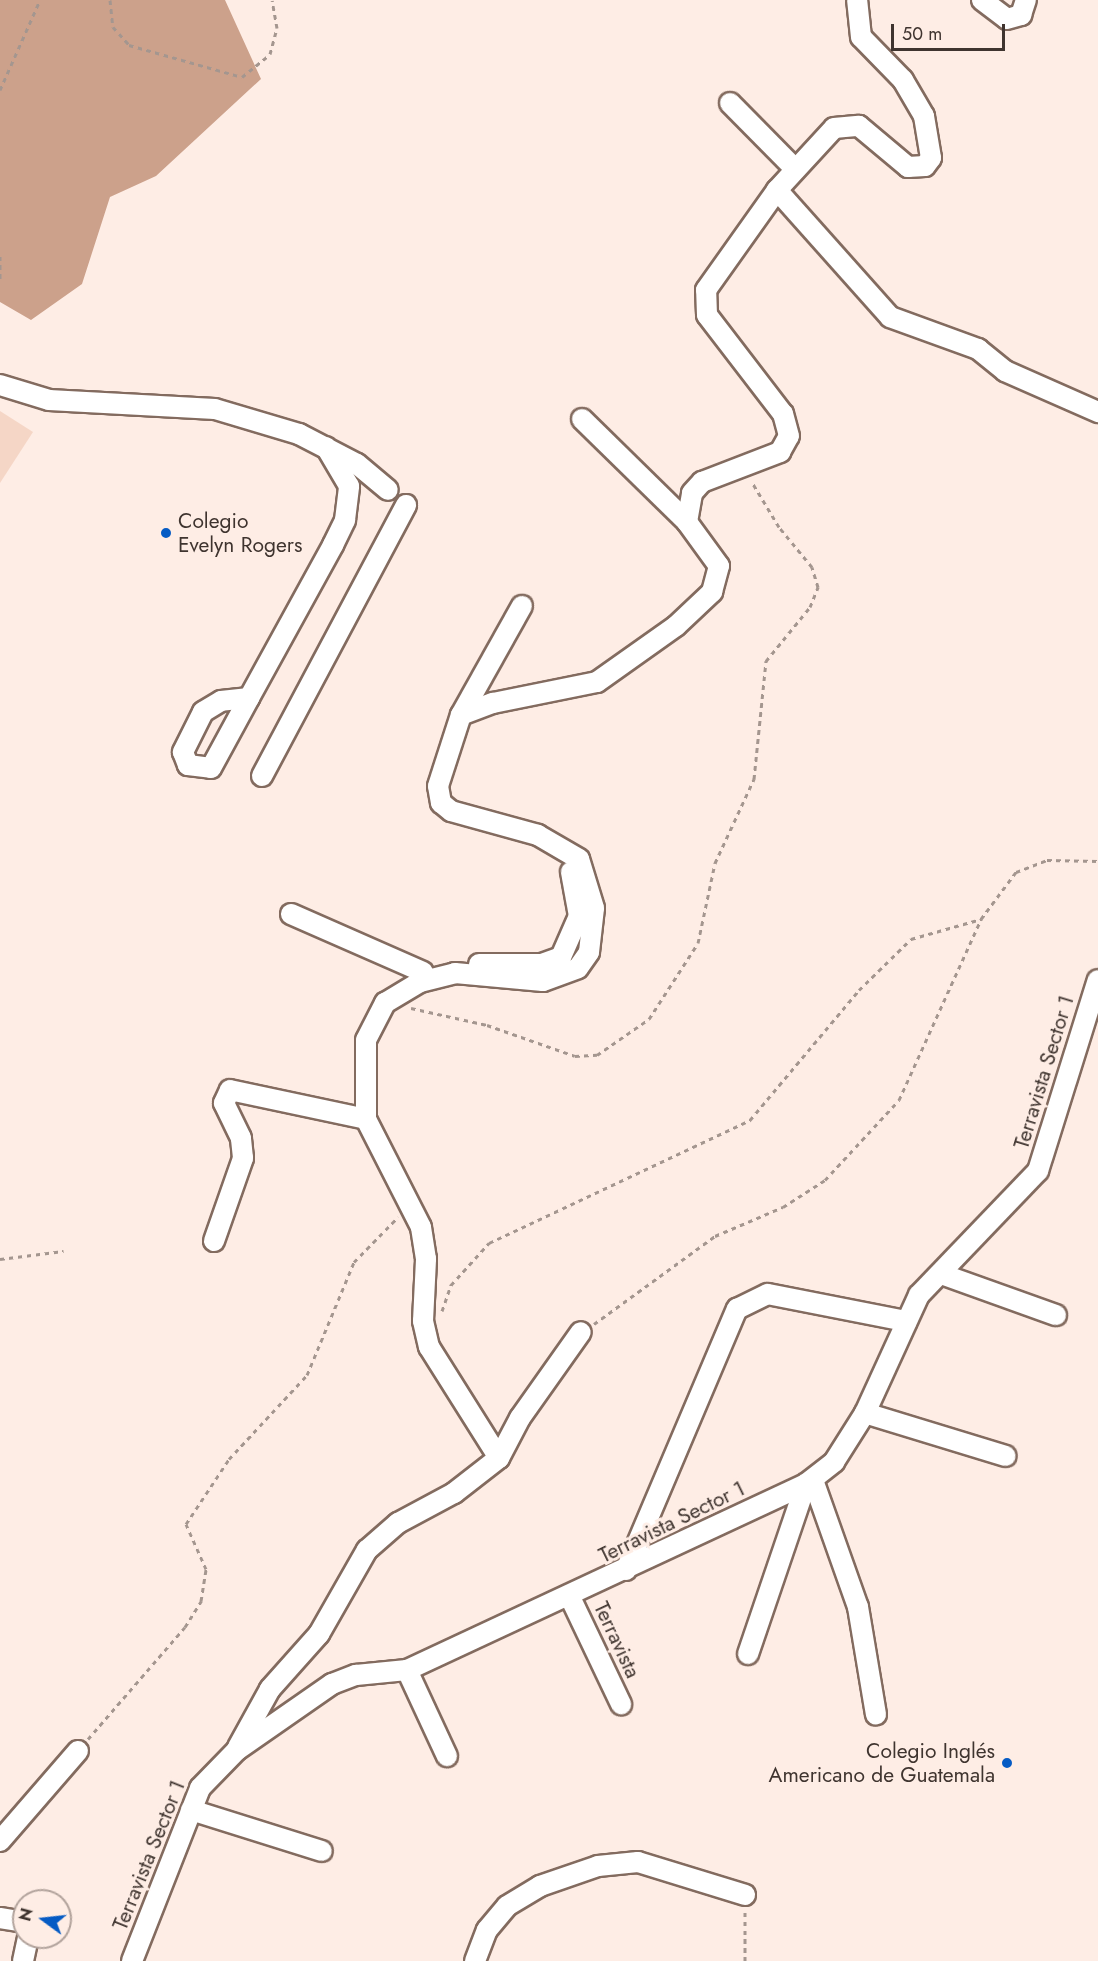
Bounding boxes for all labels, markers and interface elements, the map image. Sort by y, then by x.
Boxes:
scale bar [894,12,1008,50]
text: 50 m [902,21,942,47]
place label: Colegio Evelyn Rogers [178,508,302,558]
marker: Colegio Evelyn Rogers [159,526,173,540]
street label: Terravista Sector 1 [1009,992,1079,1152]
street label: Terravista Sector 1 [595,1476,749,1568]
street label: Terravista [588,1598,646,1682]
place label: Colegio Inglés Americano de Guatemala [769,1738,995,1788]
marker: Colegio Inglés Americano de Guatemala [1000,1756,1014,1770]
street label: Terravista Sector 1 [107,1776,191,1934]
north arrow [12,1889,72,1949]
text: N [13,1906,39,1924]

